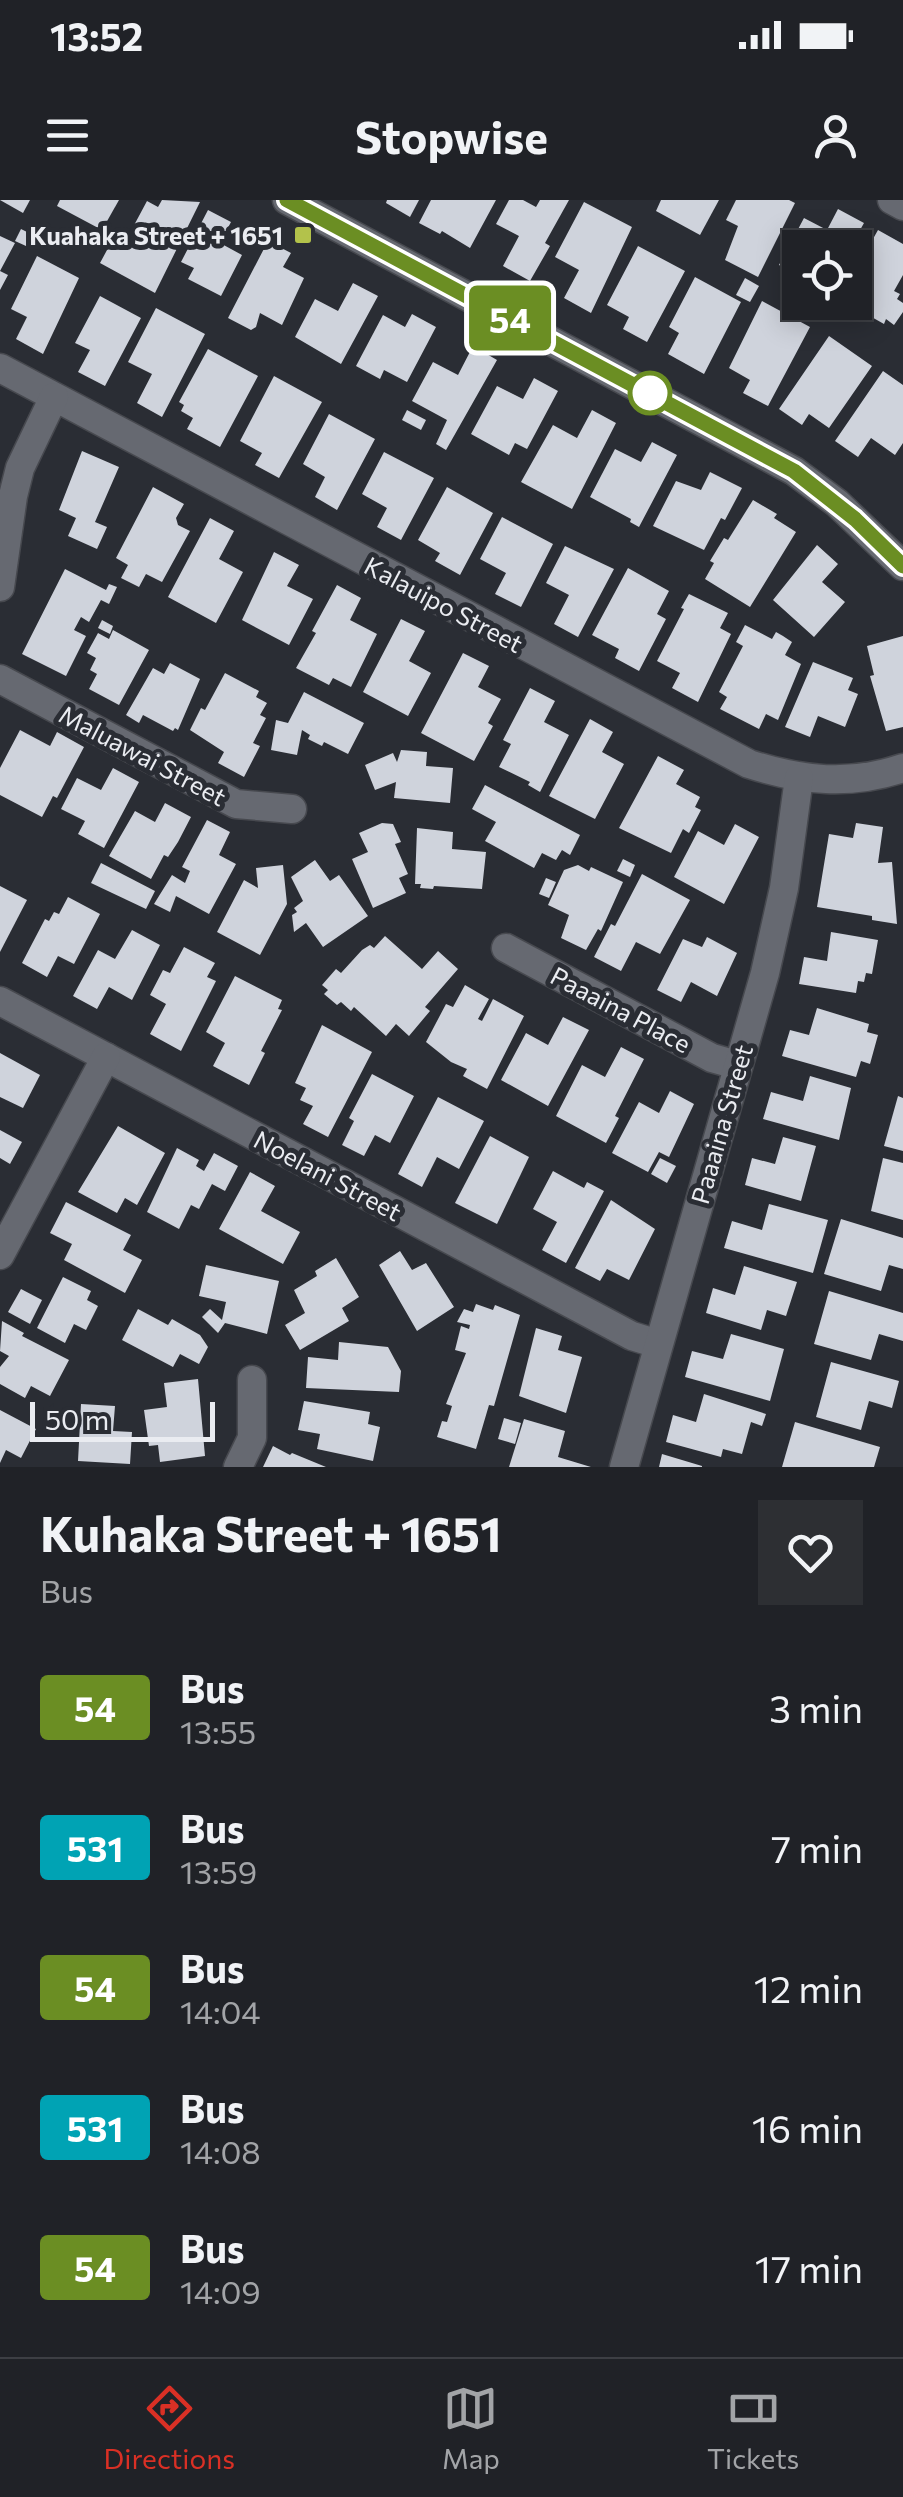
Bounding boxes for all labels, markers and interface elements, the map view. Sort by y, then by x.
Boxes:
text: 13:52 [50,12,143,59]
icon: menu [40,108,95,163]
text: Stopwise [355,108,548,163]
icon: person [808,108,863,163]
place label: Kuahaka Street + 1651 [29,220,283,250]
marker: Kuahaka Street + 1651 [292,224,314,246]
map controls [782,230,872,320]
button: locate [782,230,872,320]
line badge: 54 [465,286,555,350]
text: 54 [489,297,531,340]
unlabelled marker [629,372,671,414]
street label: Kalauipo Street [360,550,528,658]
street label: Maluawai Street [54,698,232,812]
street label: Paaaina Place [546,960,696,1058]
street label: Paaaina Street [684,1041,758,1207]
street label: Noelani Street [249,1124,407,1226]
scale bar [30,1397,215,1442]
text: 50 m [45,1402,109,1436]
button: heart [758,1500,863,1605]
text: Kuhaka Street + 1651 [40,1503,502,1562]
text: Bus [40,1570,93,1610]
text: Bus [180,1664,245,1711]
text: 3 min [769,1684,863,1731]
text: 54 [74,1686,116,1729]
text: 13:55 [180,1711,256,1751]
text: Bus [180,1804,245,1851]
text: 7 min [771,1824,863,1871]
text: 531 [67,1826,123,1869]
text: 13:59 [180,1851,257,1891]
text: Bus [180,1944,245,1991]
text: 12 min [754,1964,863,2011]
text: 54 [74,1966,116,2009]
text: 14:04 [180,1991,261,2031]
text: Bus [180,2084,245,2131]
text: 16 min [752,2104,863,2151]
text: 531 [67,2106,123,2149]
text: 14:08 [180,2131,261,2171]
text: Bus [180,2224,245,2271]
text: 17 min [755,2244,863,2291]
text: 54 [74,2246,116,2289]
text: 14:09 [180,2271,261,2311]
tab: Directions [104,2381,235,2475]
tab: Map [442,2381,500,2475]
tab: Tickets [707,2381,799,2475]

